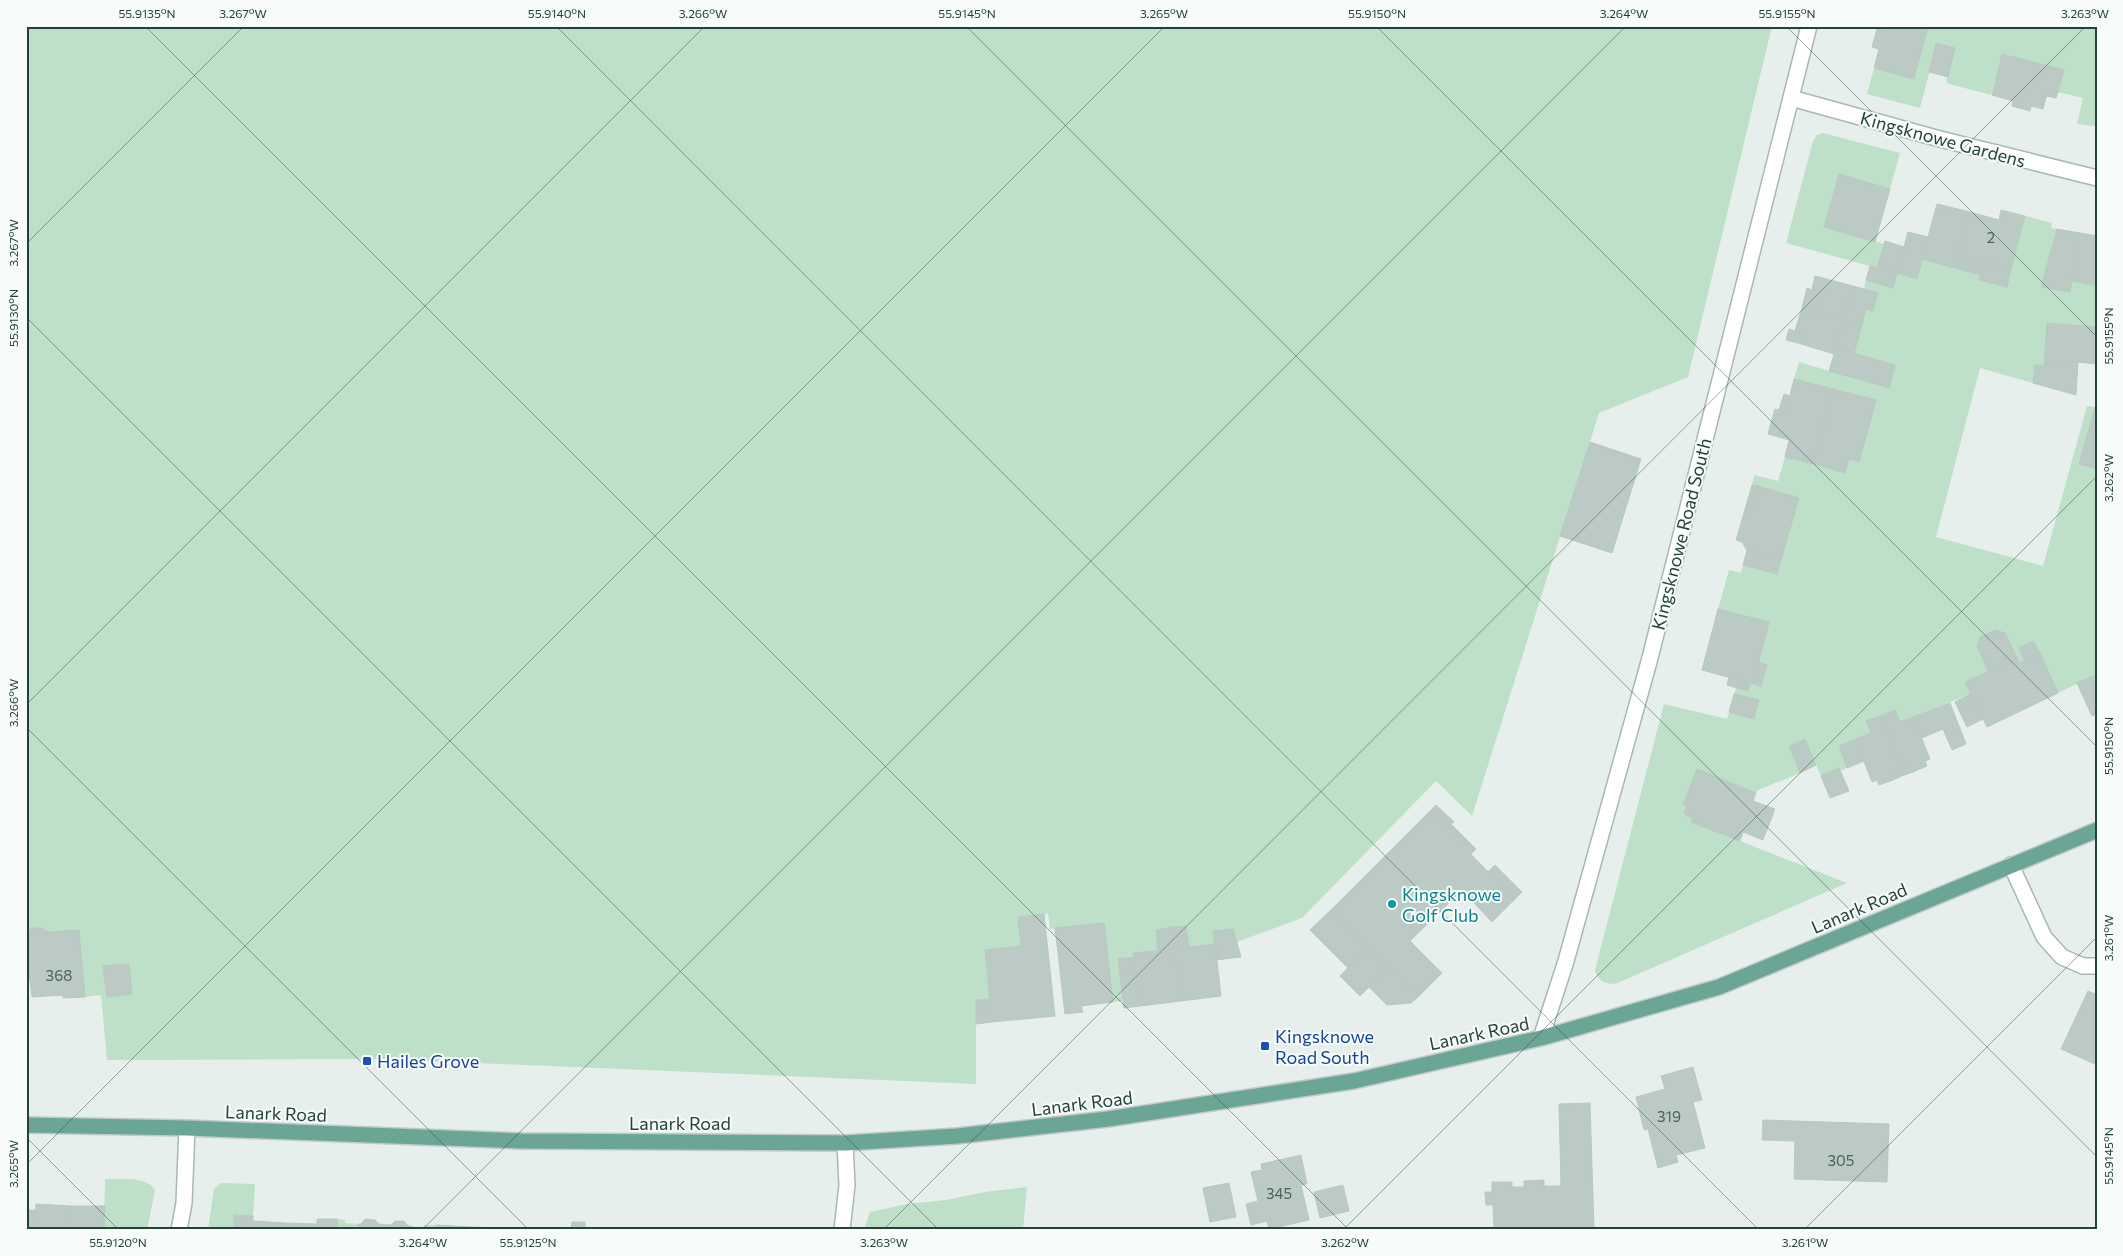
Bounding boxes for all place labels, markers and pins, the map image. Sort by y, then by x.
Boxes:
place label: Kingsknowe Golf Club [1402,883,1501,926]
marker: Kingsknowe Golf Club [1386,898,1398,910]
place label: Kingsknowe Road South [1275,1025,1374,1068]
marker: Kingsknowe Road South [1259,1040,1271,1052]
place label: Hailes Grove [377,1050,479,1072]
marker: Hailes Grove [361,1055,373,1067]

